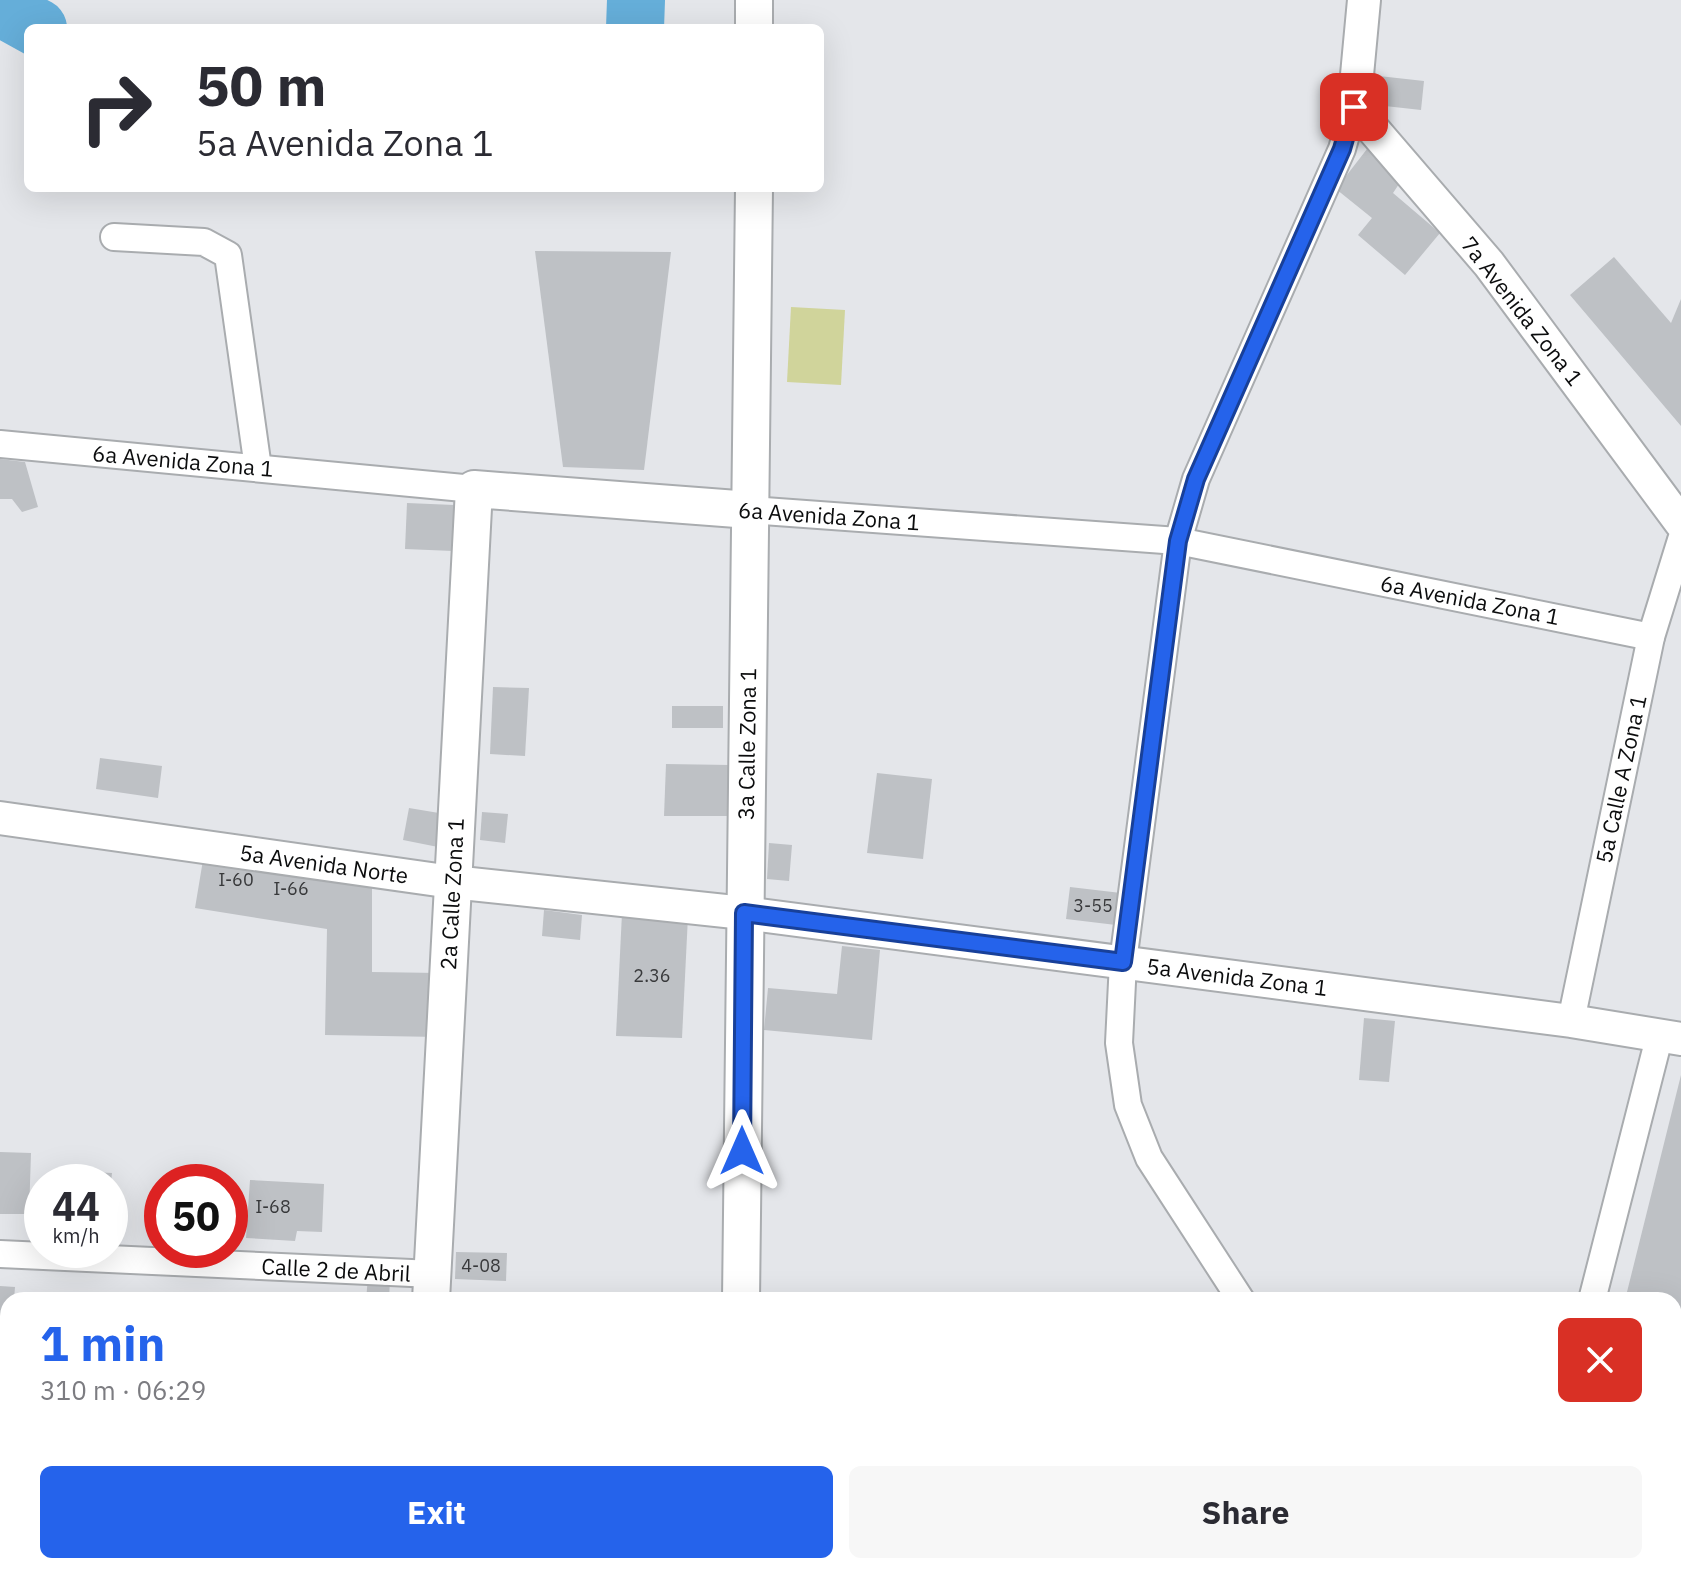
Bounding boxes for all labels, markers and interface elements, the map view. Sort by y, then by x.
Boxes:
text: 50 m [196,49,326,121]
icon: right [64,56,168,160]
pin [1320,73,1388,141]
icon: arrive [1332,85,1376,129]
text: 5a Avenida Zona 1 [196,119,494,166]
street label: 7a Avenida Zona 1 [1455,230,1590,391]
street label: 6a Avenida Zona 1 [91,438,275,483]
street label: 6a Avenida Zona 1 [737,495,921,536]
street label: 6a Avenida Zona 1 [1378,568,1562,631]
street label: 3a Calle Zona 1 [731,668,762,820]
street label: 5a Calle A Zona 1 [1588,692,1653,866]
street label: 2a Calle Zona 1 [433,817,470,971]
street label: 5a Avenida Norte [238,837,410,890]
house number: I-60 [218,868,254,891]
house number: I-66 [273,877,309,900]
house number: 3-55 [1073,894,1113,917]
street label: 5a Avenida Zona 1 [1145,951,1329,1002]
house number: 2.36 [633,964,671,987]
position arrow [700,1109,784,1193]
speed limit sign: 50 [144,1164,248,1268]
text: 44 [52,1180,100,1232]
house number: I-68 [255,1195,291,1218]
text: km/h [52,1222,100,1249]
street label: Calle 2 de Abril [261,1251,411,1288]
house number: 4-08 [461,1254,501,1277]
text: 1 min [40,1312,165,1374]
button: close [1558,1318,1642,1402]
text: 310 m · 06:29 [40,1373,206,1407]
button: Exit [40,1466,833,1558]
button: Share [849,1466,1642,1558]

